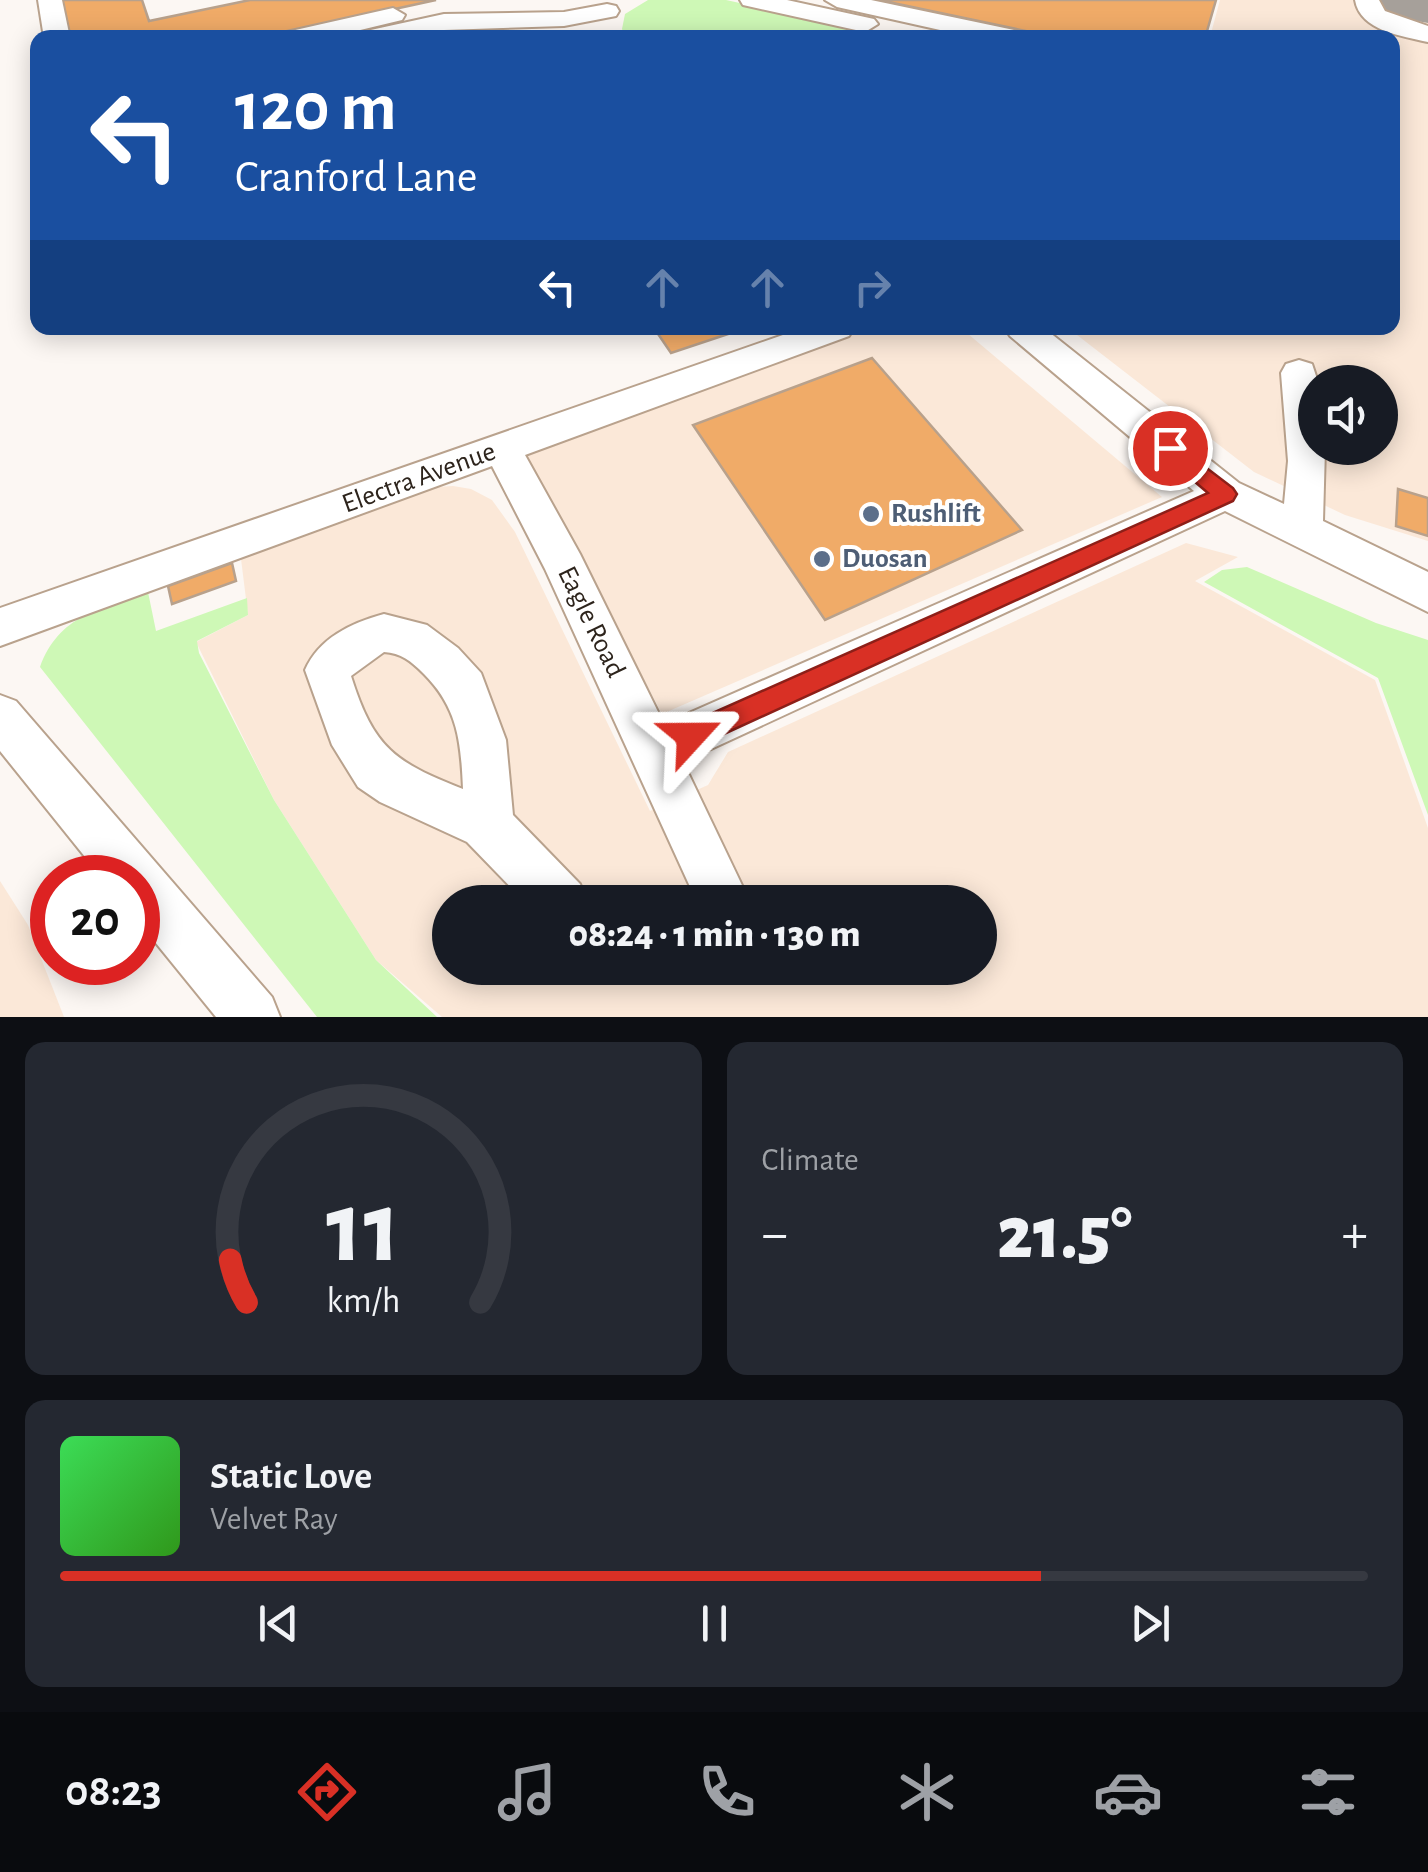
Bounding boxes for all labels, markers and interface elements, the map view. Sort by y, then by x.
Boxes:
icon: left [70,70,200,200]
text: 120 m [235,73,397,143]
text: Cranford Lane [235,155,477,200]
icon: left [530,260,585,315]
icon: ahead [635,260,690,315]
icon: ahead [740,260,795,315]
icon: right [845,260,900,315]
map controls [1298,365,1398,465]
button: sound [1298,365,1398,465]
pin [1128,406,1213,491]
icon: arrive [1143,421,1198,476]
street label: Electra Avenue [339,437,499,519]
place label: Rushlift [891,500,981,528]
marker: Rushlift [860,503,882,525]
place label: Duosan [842,545,928,573]
marker: Duosan [811,548,833,570]
street label: Eagle Road [552,562,630,682]
position arrow [639,684,743,788]
speed limit sign: 20 [30,855,160,985]
text: 08:24 · 1 min · 130 m [568,916,861,954]
text: Climate [762,1144,859,1176]
text: 11 [326,1177,401,1281]
text: 21.5° [997,1197,1132,1272]
text: − [762,1207,788,1262]
text: + [1342,1207,1368,1262]
text: km/h [326,1283,400,1319]
text: Static Love [210,1458,372,1496]
text: Velvet Ray [210,1503,338,1535]
icon: previous [251,1596,306,1651]
icon: pause [687,1596,742,1651]
icon: next [1123,1596,1178,1651]
icon: directions [292,1757,362,1827]
icon: music [492,1757,562,1827]
icon: phone [692,1757,762,1827]
icon: climate [892,1757,962,1827]
icon: car [1093,1757,1163,1827]
icon: filters [1293,1757,1363,1827]
text: 08:23 [65,1769,162,1814]

